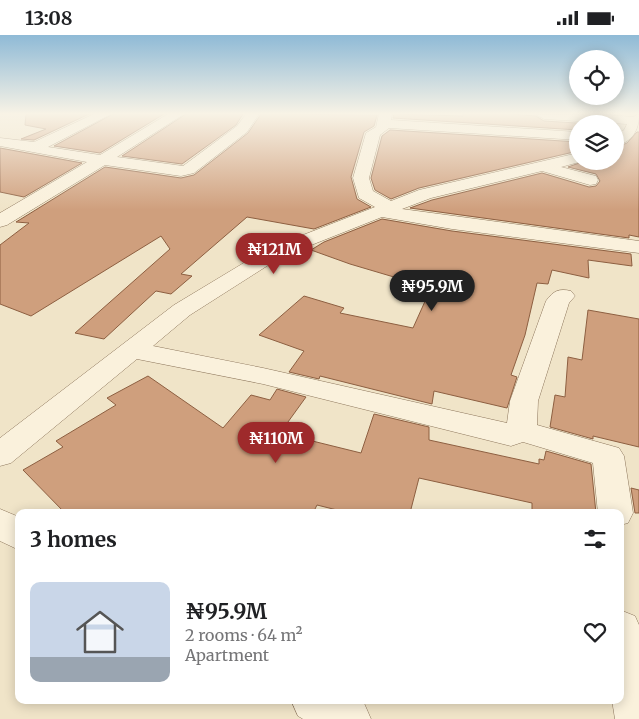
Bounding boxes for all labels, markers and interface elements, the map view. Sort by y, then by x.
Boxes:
text: 13:08 [25,6,73,30]
map controls [569,50,624,170]
button: locate [569,50,624,105]
button: layers [569,115,624,170]
pin: ₦121M [239,233,309,275]
text: ₦121M [247,239,301,259]
pin: ₦95.9M [391,269,473,312]
text: ₦95.9M [401,276,463,296]
pin: ₦110M [241,421,311,464]
text: ₦110M [249,428,303,448]
icon: filters [581,525,609,553]
text: 3 homes [30,526,117,553]
text: ₦95.9M [185,598,267,625]
icon: home [70,602,130,662]
icon: heart [581,618,609,646]
text: 2 rooms · 64 m² [185,625,303,645]
text: Apartment [185,645,269,665]

